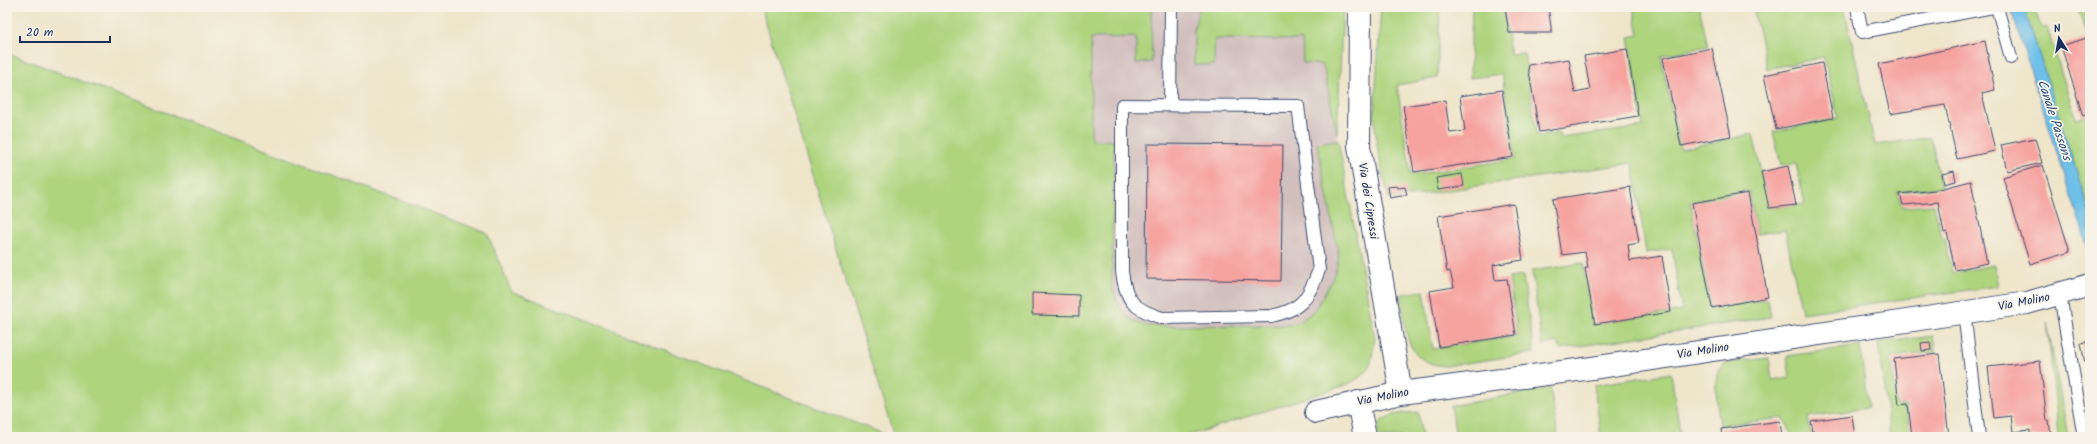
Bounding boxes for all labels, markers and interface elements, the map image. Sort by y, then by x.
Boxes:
scale bar [20,18,110,44]
north arrow [2039,18,2079,58]
text: N [2052,20,2062,39]
text: 20 m [26,23,54,42]
water label: Canale Passons [2031,77,2077,164]
street label: Via dei Cipressi [1353,162,1384,242]
street label: Via Molino [1997,288,2051,316]
street label: Via Molino [1676,338,1730,364]
street label: Via Molino [1356,383,1410,411]

